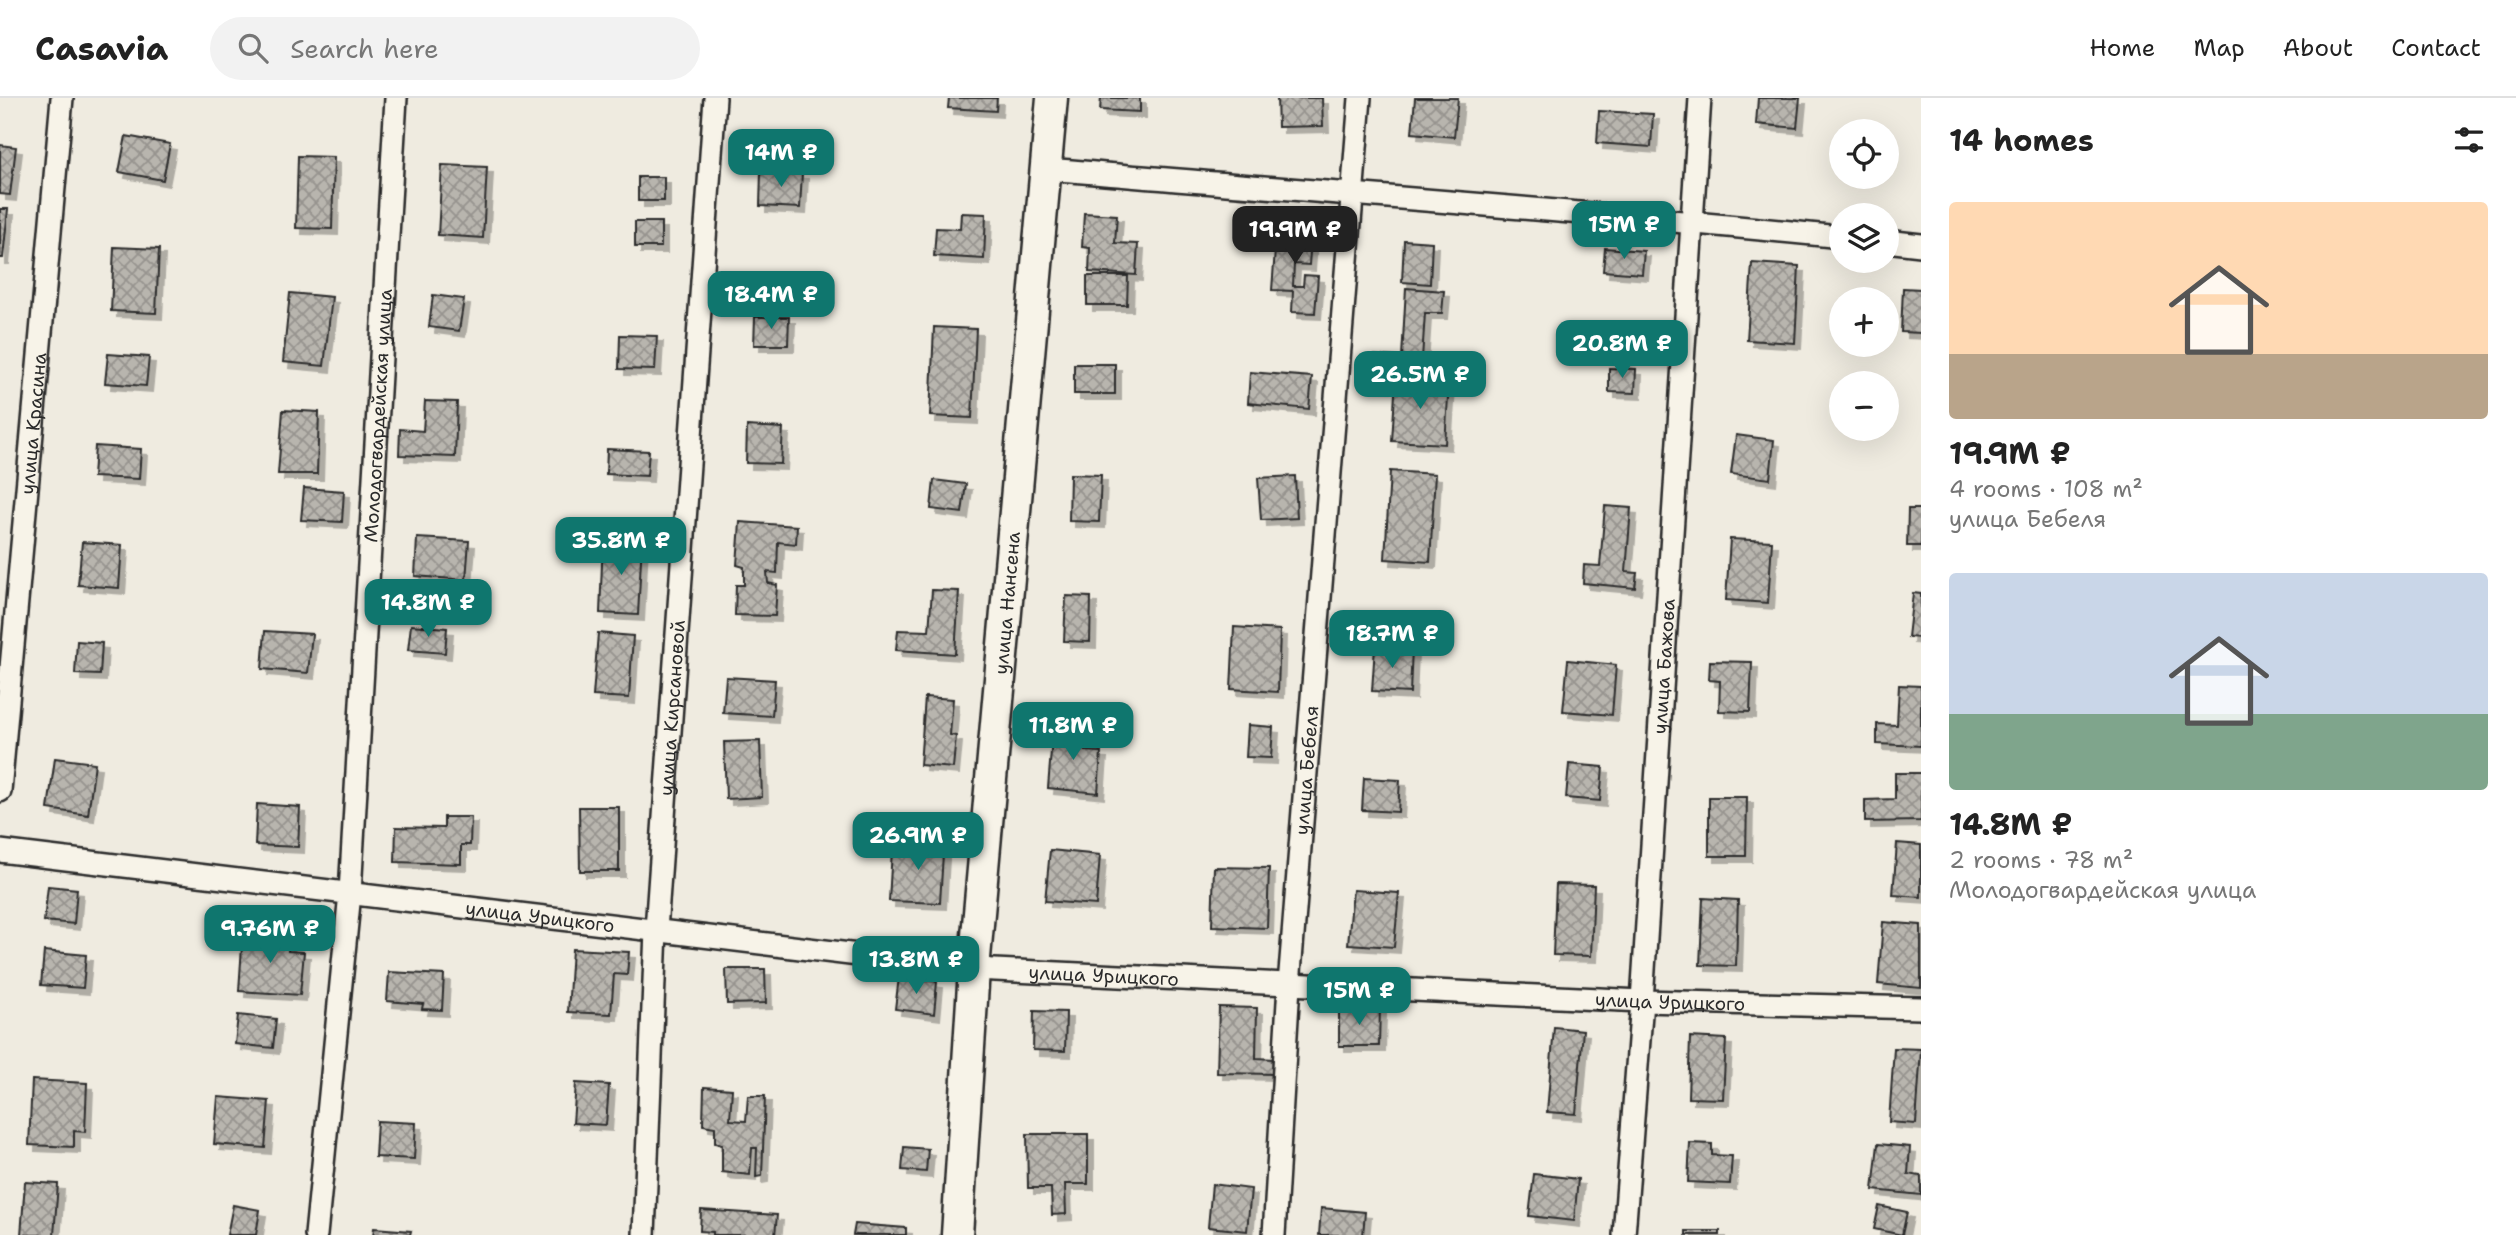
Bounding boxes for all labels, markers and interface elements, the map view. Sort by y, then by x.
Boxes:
search box [210,17,700,80]
text: Casavia [35,26,168,71]
icon: search [234,29,272,67]
text: Search here [290,31,439,66]
text: Home [2089,32,2155,64]
text: Map [2193,32,2245,64]
text: About [2283,32,2353,64]
text: Contact [2391,32,2481,64]
map controls [1829,119,1899,441]
button: locate [1829,119,1899,189]
text: 14 homes [1949,120,2094,161]
icon: filters [2450,121,2488,159]
pin: 14M ₽ [732,130,830,189]
text: 14M ₽ [744,137,818,167]
pin: 15M ₽ [1575,202,1673,261]
button: layers [1829,203,1899,273]
pin: 19.9M ₽ [1230,206,1360,266]
text: 15M ₽ [1588,209,1660,239]
text: 19.9M ₽ [1248,214,1342,244]
icon: home [2156,247,2282,373]
pin: 18.4M ₽ [706,272,836,331]
text: 18.4M ₽ [724,279,818,309]
button: + [1829,287,1899,357]
street label: Молодогвардейская улица [358,288,397,543]
pin: 20.8M ₽ [1557,320,1687,380]
text: 20.8M ₽ [1572,328,1672,358]
street label: улица Красина [14,351,52,496]
pin: 26.5M ₽ [1355,352,1485,411]
text: 26.5M ₽ [1370,359,1470,389]
button: − [1829,371,1899,441]
text: 19.9M ₽ [1949,433,2071,474]
text: 4 rooms · 108 m² [1949,474,2143,504]
text: улица Бебеля [1949,504,2106,534]
pin: 35.8M ₽ [556,518,686,577]
text: 35.8M ₽ [571,525,671,555]
street label: улица Нансена [988,530,1026,676]
pin: 14.8M ₽ [363,580,493,639]
text: 14.8M ₽ [381,587,475,617]
street label: улица Бажова [1647,598,1680,735]
pin: 18.7M ₽ [1327,610,1457,670]
text: 18.7M ₽ [1345,618,1439,648]
icon: home [2156,618,2282,744]
street label: улица Кирсановой [653,619,690,797]
pin: 11.8M ₽ [1008,702,1138,762]
street label: улица Бебеля [1289,704,1324,836]
text: 11.8M ₽ [1028,710,1118,740]
text: 14.8M ₽ [1949,804,2073,845]
pin: 26.9M ₽ [853,812,983,872]
text: 26.9M ₽ [869,820,967,850]
text: 2 rooms · 78 m² [1949,845,2133,875]
text: Молодогвардейская улица [1949,875,2256,905]
street label: улица Урицкого [464,895,616,938]
pin: 9.76M ₽ [205,906,335,965]
text: 9.76M ₽ [220,913,320,943]
pin: 13.8M ₽ [851,936,981,996]
text: 13.8M ₽ [868,944,964,974]
street label: улица Урицкого [1028,959,1179,991]
pin: 15M ₽ [1310,968,1408,1027]
text: 15M ₽ [1323,975,1395,1005]
street label: улица Урицкого [1594,986,1746,1016]

